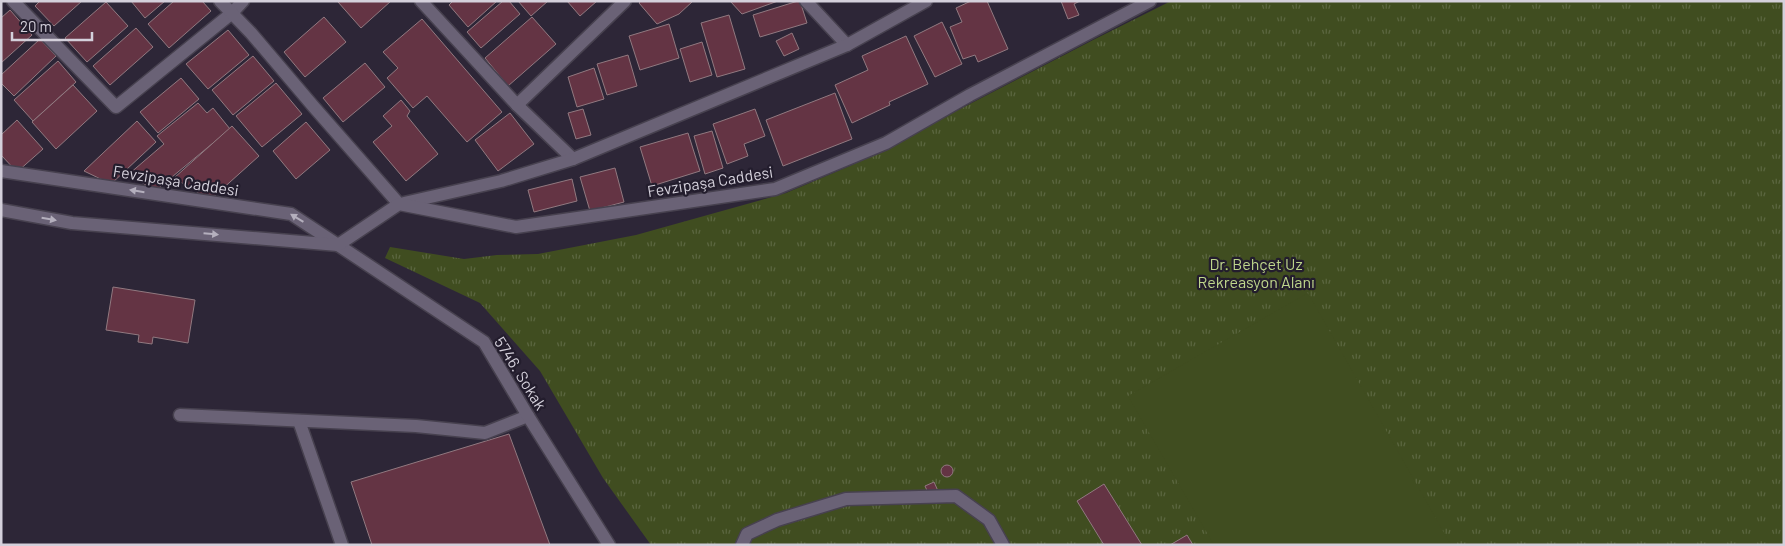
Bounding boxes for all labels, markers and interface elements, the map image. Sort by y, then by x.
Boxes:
scale bar [12,10,92,42]
text: 20 m [20,17,52,35]
street label: Fevzipaşa Caddesi [112,161,240,199]
street label: Fevzipaşa Caddesi [646,162,774,200]
one-way arrow [129,187,145,195]
one-way arrow [290,214,303,223]
one-way arrow [42,215,58,223]
one-way arrow [203,231,219,239]
park label: Dr. Behçet Uz Rekreasyon Alanı [1197,254,1315,291]
street label: 5746. Sokak [491,333,551,413]

